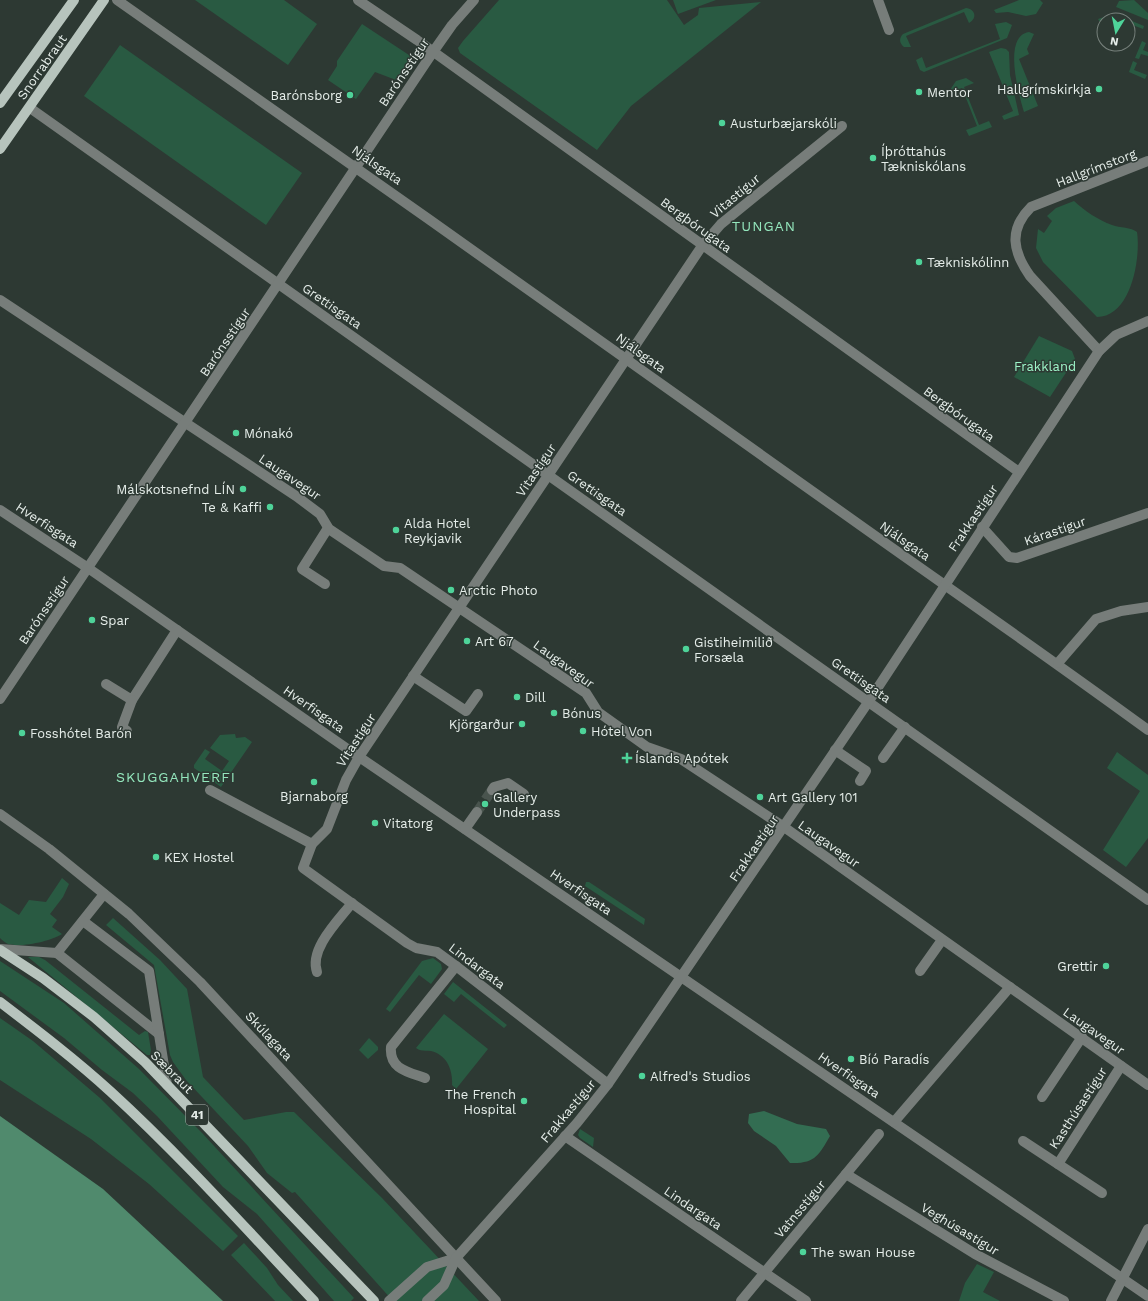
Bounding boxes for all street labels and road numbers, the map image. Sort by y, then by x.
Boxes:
street label: Snorrabraut [14,31,70,102]
street label: Barónsstígur [376,35,432,109]
street label: Njálsgata [349,142,406,188]
street label: Hallgrímstorg [1054,146,1138,190]
street label: Vitastígur [707,171,763,221]
street label: Bergþórugata [658,194,735,256]
street label: Grettisgata [299,280,365,332]
street label: Barónsstígur [197,305,253,379]
street label: Njálsgata [613,330,669,376]
street label: Bergþórugata [921,383,998,445]
street label: Vitastígur [513,441,559,499]
street label: Laugavegur [256,451,324,503]
street label: Grettisgata [564,467,630,519]
street label: Frakkastígur [945,482,1001,554]
street label: Hverfisgata [13,499,82,551]
street label: Kárastígur [1022,513,1088,549]
street label: Njálsgata [877,518,934,564]
street label: Barónsstígur [16,573,72,647]
street label: Laugavegur [531,637,597,691]
street label: Grettisgata [828,654,894,706]
street label: Hverfisgata [280,682,348,736]
street label: Vitastígur [333,710,379,770]
street label: Frakkastígur [726,812,782,884]
street label: Laugavegur [795,817,863,871]
street label: Hverfisgata [547,866,615,919]
street label: Lindargata [446,940,509,992]
street label: Laugavegur [1060,1004,1128,1058]
street label: Skúlagata [242,1008,296,1064]
street label: Sæbraut [148,1048,197,1097]
street label: Hverfisgata [815,1049,883,1102]
street label: Kasthúsastígur [1046,1064,1110,1152]
street label: Frakkastígur [537,1076,599,1146]
road number: 41 [186,1105,208,1125]
street label: Vatnsstígur [771,1177,829,1241]
street label: Lindargata [661,1183,725,1233]
street label: Veghúsastígur [918,1200,1002,1258]

